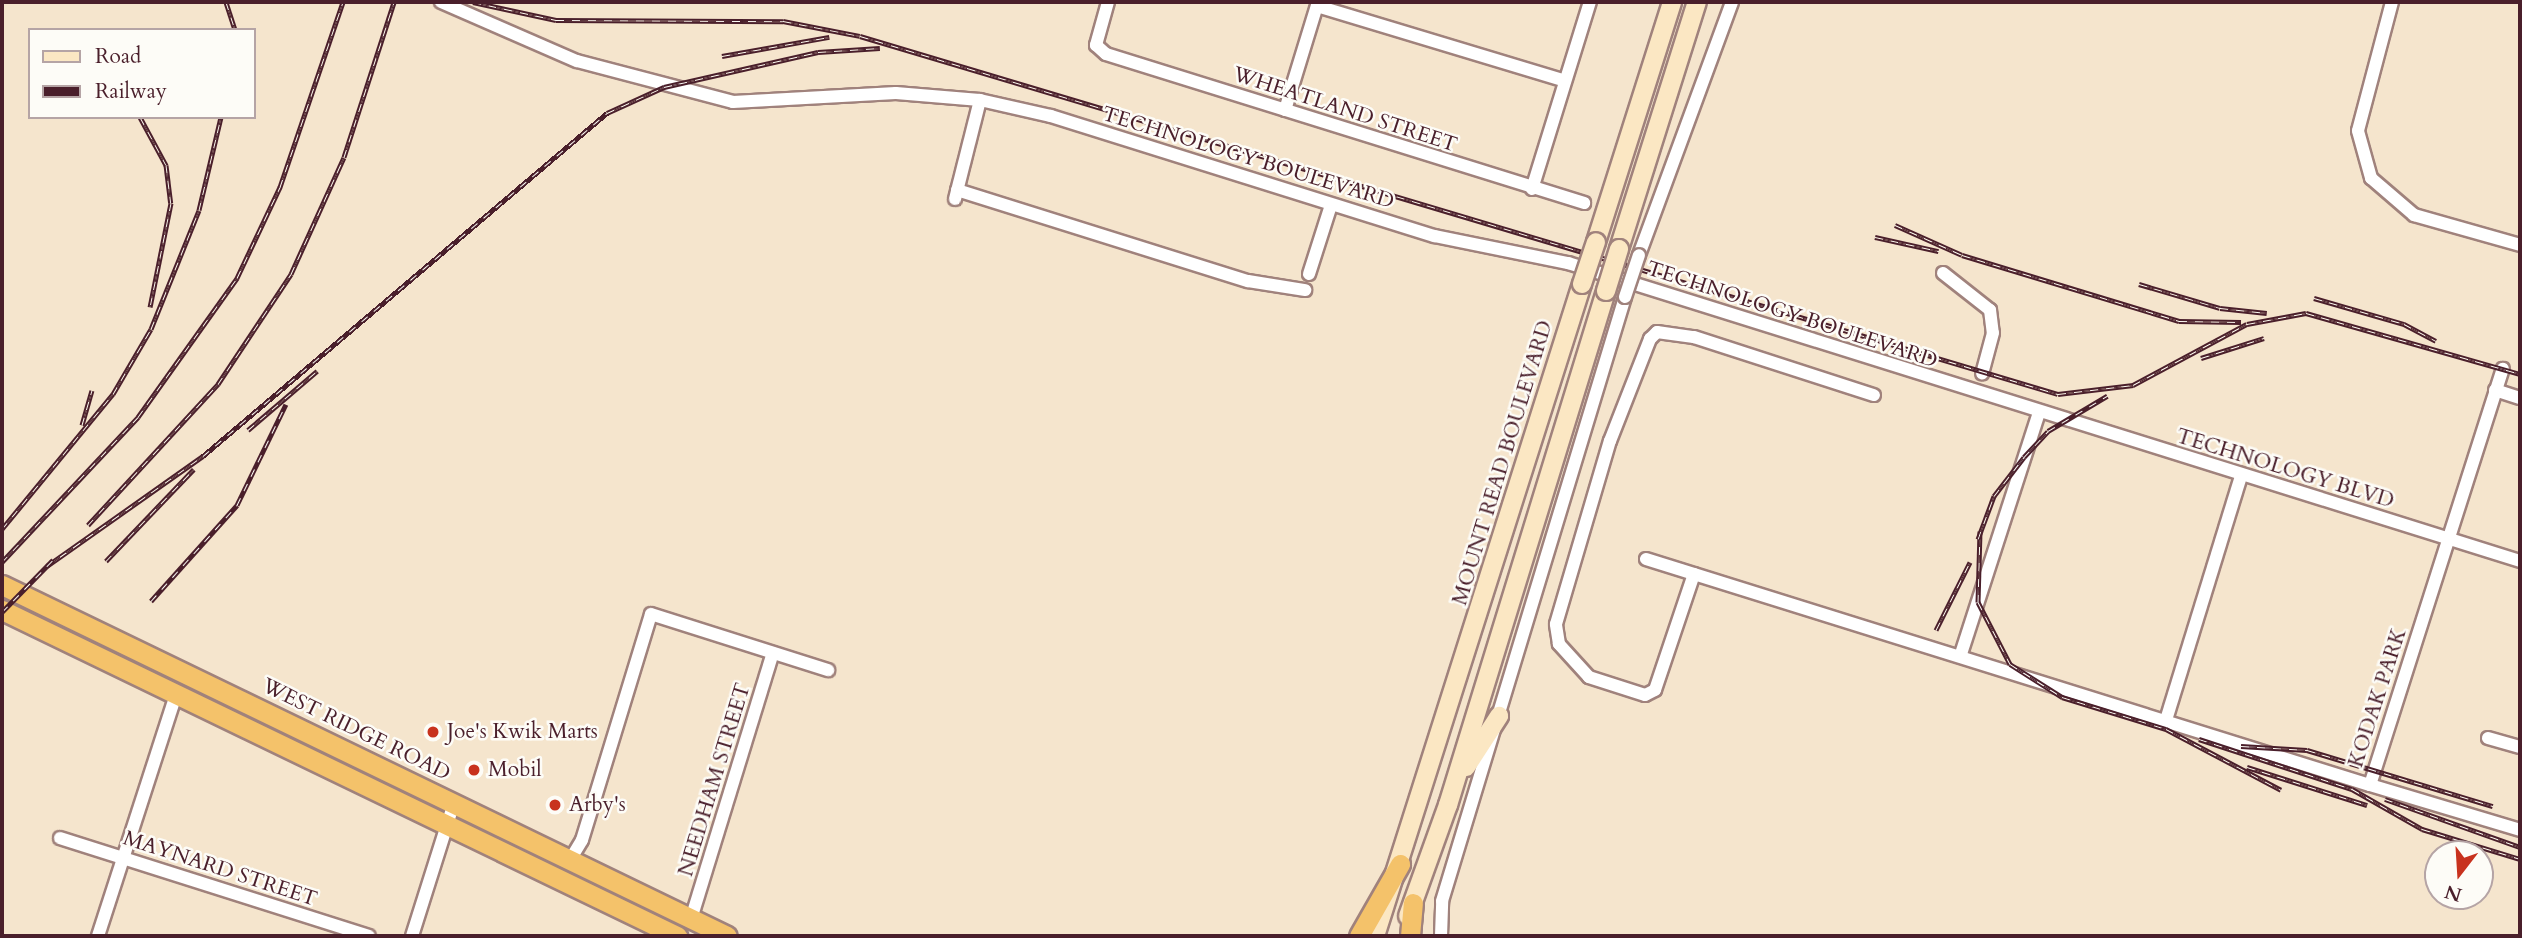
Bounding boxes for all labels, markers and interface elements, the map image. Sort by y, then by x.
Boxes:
legend [28,28,256,119]
text: Road [95,42,141,71]
street label: WHEATLAND STREET [1230,62,1460,158]
text: Railway [95,77,167,106]
street label: TECHNOLOGY BOULEVARD [1099,102,1397,214]
street label: TECHNOLOGY BOULEVARD [1644,256,1940,374]
street label: MOUNT READ BOULEVARD [1448,318,1558,608]
street label: TECHNOLOGY BLVD [2173,424,2397,514]
street label: KODAK PARK [2344,625,2412,771]
street label: WEST RIDGE ROAD [258,673,454,787]
street label: NEEDHAM STREET [674,680,756,880]
place label: Joe's Kwik Marts [447,719,598,745]
marker: Joe's Kwik Marts [425,724,441,740]
place label: Mobil [488,757,542,783]
marker: Mobil [466,762,482,778]
place label: Arby's [569,792,626,818]
marker: Arby's [547,797,563,813]
street label: MAYNARD STREET [120,826,320,912]
north arrow [2424,840,2494,910]
text: N [2442,878,2465,908]

